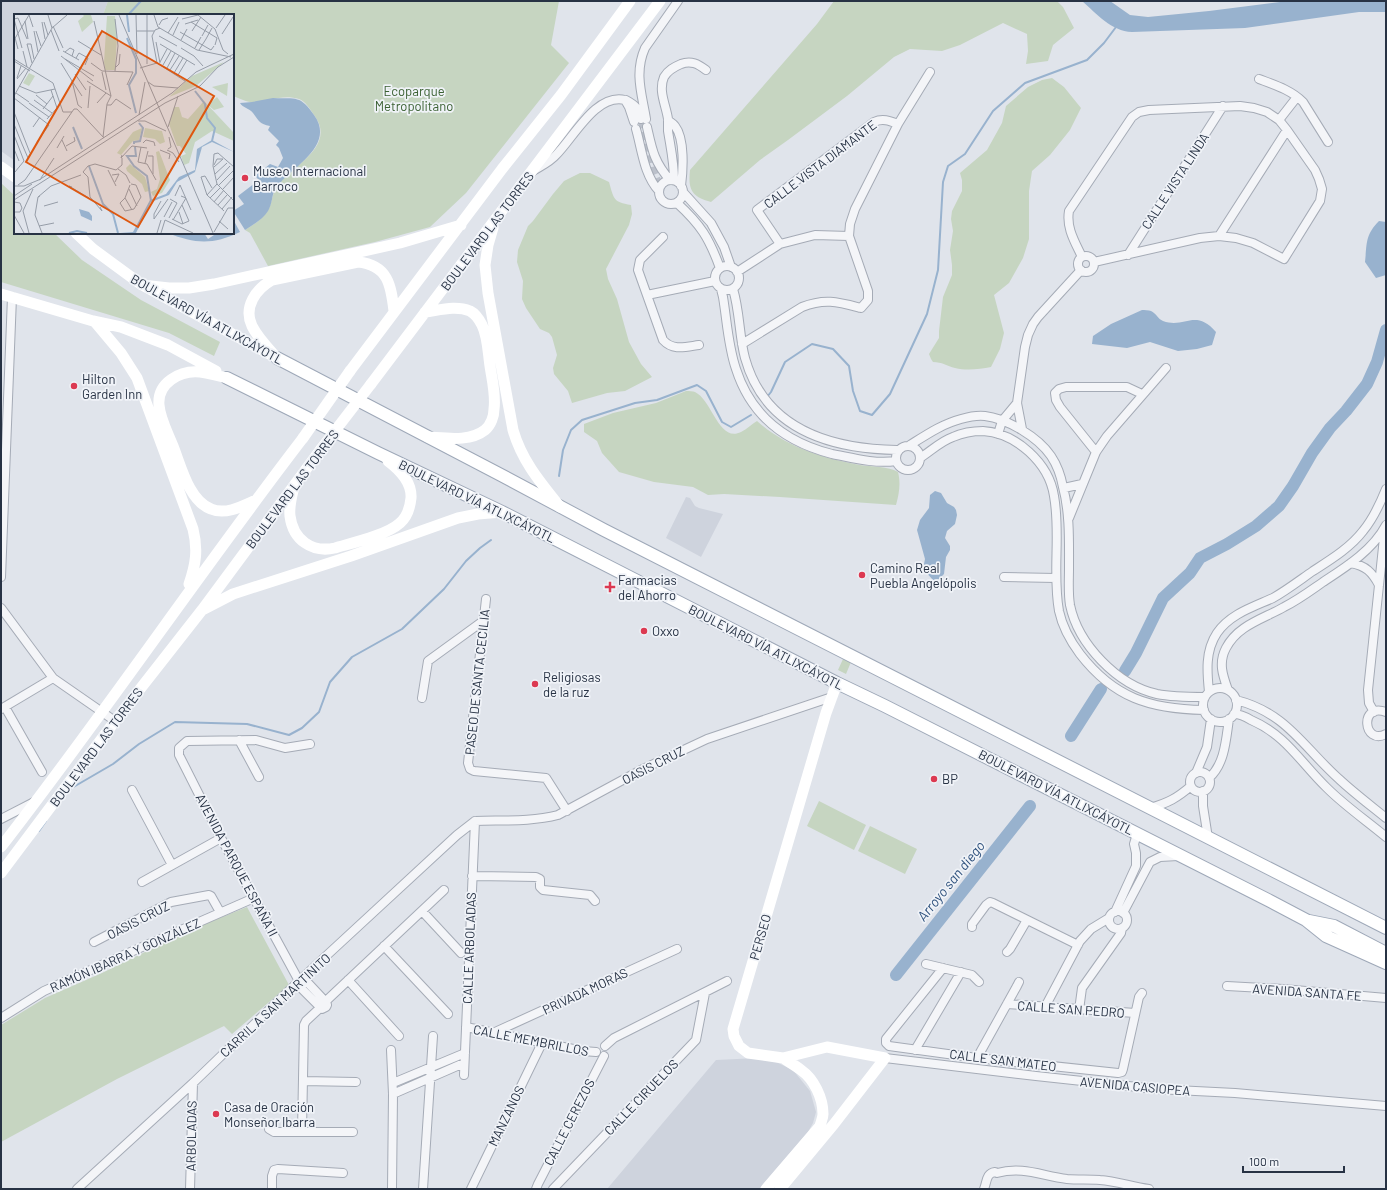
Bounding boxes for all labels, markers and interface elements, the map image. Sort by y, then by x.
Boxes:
inset map [14,14,234,234]
park label: Ecoparque Metropolitano [375,83,453,114]
street label: CALLE VISTA DIAMANTE [760,116,880,212]
street label: CALLE VISTA LINDA [1138,130,1212,232]
place label: Museo Internacional Barroco [253,163,366,194]
street label: BOULEVARD LAS TORRES [437,168,537,294]
marker: Museo Internacional Barroco [240,173,250,183]
street label: BOULEVARD VÍA ATLIXCÁYOTL [128,270,286,368]
place label: Hilton Garden Inn [82,371,142,402]
marker: Hilton Garden Inn [69,381,79,391]
street label: BOULEVARD LAS TORRES [242,426,342,552]
street label: BOULEVARD VÍA ATLIXCÁYOTL [396,456,558,546]
place label: Camino Real Puebla Angelópolis [870,560,976,591]
marker: Camino Real Puebla Angelópolis [857,570,867,580]
place label: Farmacias del Ahorro [618,572,677,603]
marker: Farmacias del Ahorro [605,582,615,592]
street label: BOULEVARD VÍA ATLIXCÁYOTL [686,601,846,693]
street label: PASEO DE SANTA CECILIA [461,608,493,756]
place label: Oxxo [652,623,679,639]
marker: Oxxo [639,626,649,636]
place label: Religiosas de la ruz [543,669,601,700]
marker: Religiosas de la ruz [530,679,540,689]
street label: BOULEVARD LAS TORRES [46,684,146,810]
street label: OASIS CRUZ [619,742,687,788]
street label: BOULEVARD VÍA ATLIXCÁYOTL [976,746,1136,838]
place label: BP [942,771,958,787]
marker: BP [929,774,939,784]
street label: AVENIDA PARQUE ESPAÑA II [193,791,281,939]
water label: Arroyo san diego [913,837,988,924]
street label: CALLE ARBOLADAS [459,892,479,1004]
street label: OASIS CRUZ [104,897,172,943]
street label: PERSEO [746,912,774,962]
street label: RAMÓN IBARRA Y GONZÁLEZ [47,914,203,996]
street label: CARRIL A SAN MARTINITO [216,950,334,1060]
street label: PRIVADA MORAS [540,964,630,1018]
street label: AVENIDA SANTA FE [1252,980,1362,1004]
street label: CALLE SAN PEDRO [1017,997,1125,1021]
street label: CALLE MEMBRILLOS [472,1021,590,1059]
street label: CALLE SAN MATEO [949,1046,1057,1074]
street label: CALLE CIRUELOS [601,1056,681,1138]
street label: AVENIDA CASIOPEA [1079,1073,1191,1099]
street label: CALLE CEREZOS [540,1076,598,1168]
street label: MANZANOS [484,1083,528,1149]
place label: Casa de Oración Monseñor Ibarra [224,1099,315,1130]
street label: ARBOLADAS [182,1101,200,1171]
marker: Casa de Oración Monseñor Ibarra [211,1109,221,1119]
scale bar [1243,1148,1344,1174]
text: 100 m [1249,1154,1279,1168]

